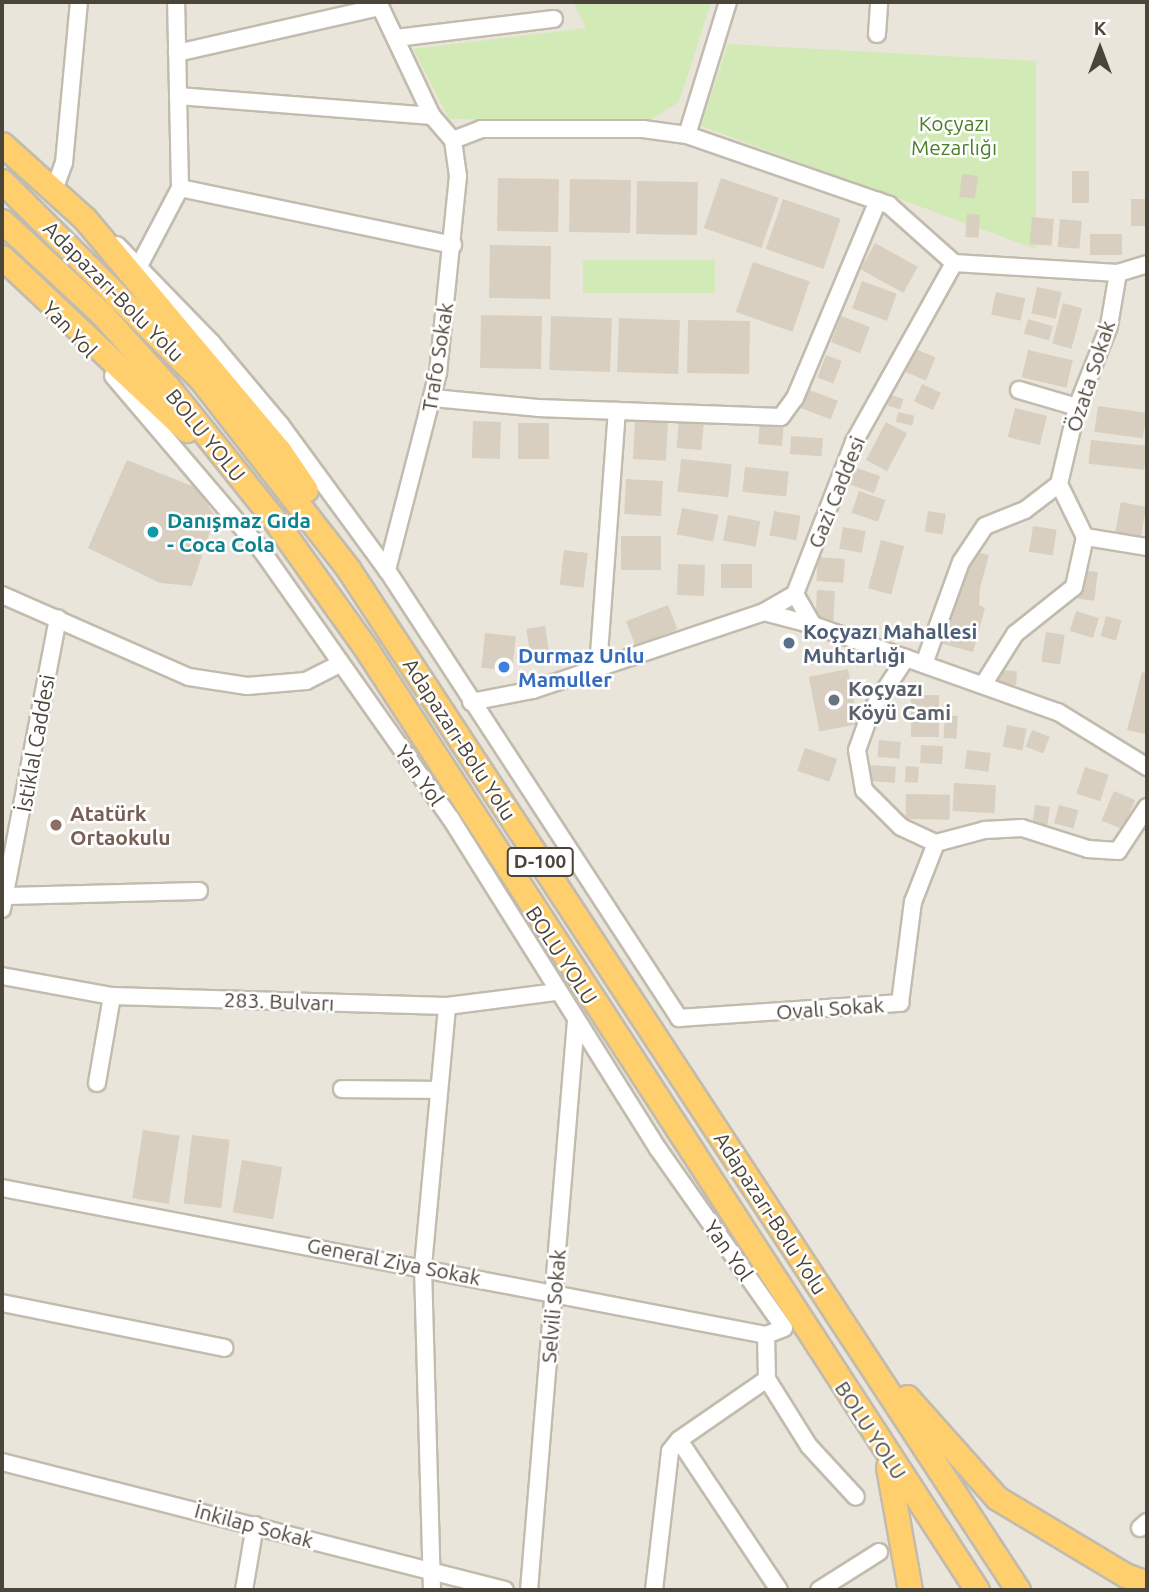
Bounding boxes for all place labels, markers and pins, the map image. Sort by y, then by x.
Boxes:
place label: Danışmaz Gıda - Coca Cola [167,507,311,557]
marker: Danışmaz Gıda - Coca Cola [145,524,161,540]
place label: Koçyazı Mahallesi Muhtarlığı [803,618,977,668]
marker: Koçyazı Mahallesi Muhtarlığı [781,635,797,651]
place label: Durmaz Unlu Mamuller [518,642,645,692]
marker: Durmaz Unlu Mamuller [496,659,512,675]
place label: Koçyazı Köyü Cami [848,675,951,725]
marker: Koçyazı Köyü Cami [826,692,842,708]
place label: Atatürk Ortaokulu [70,800,170,850]
marker: Atatürk Ortaokulu [48,817,64,833]

